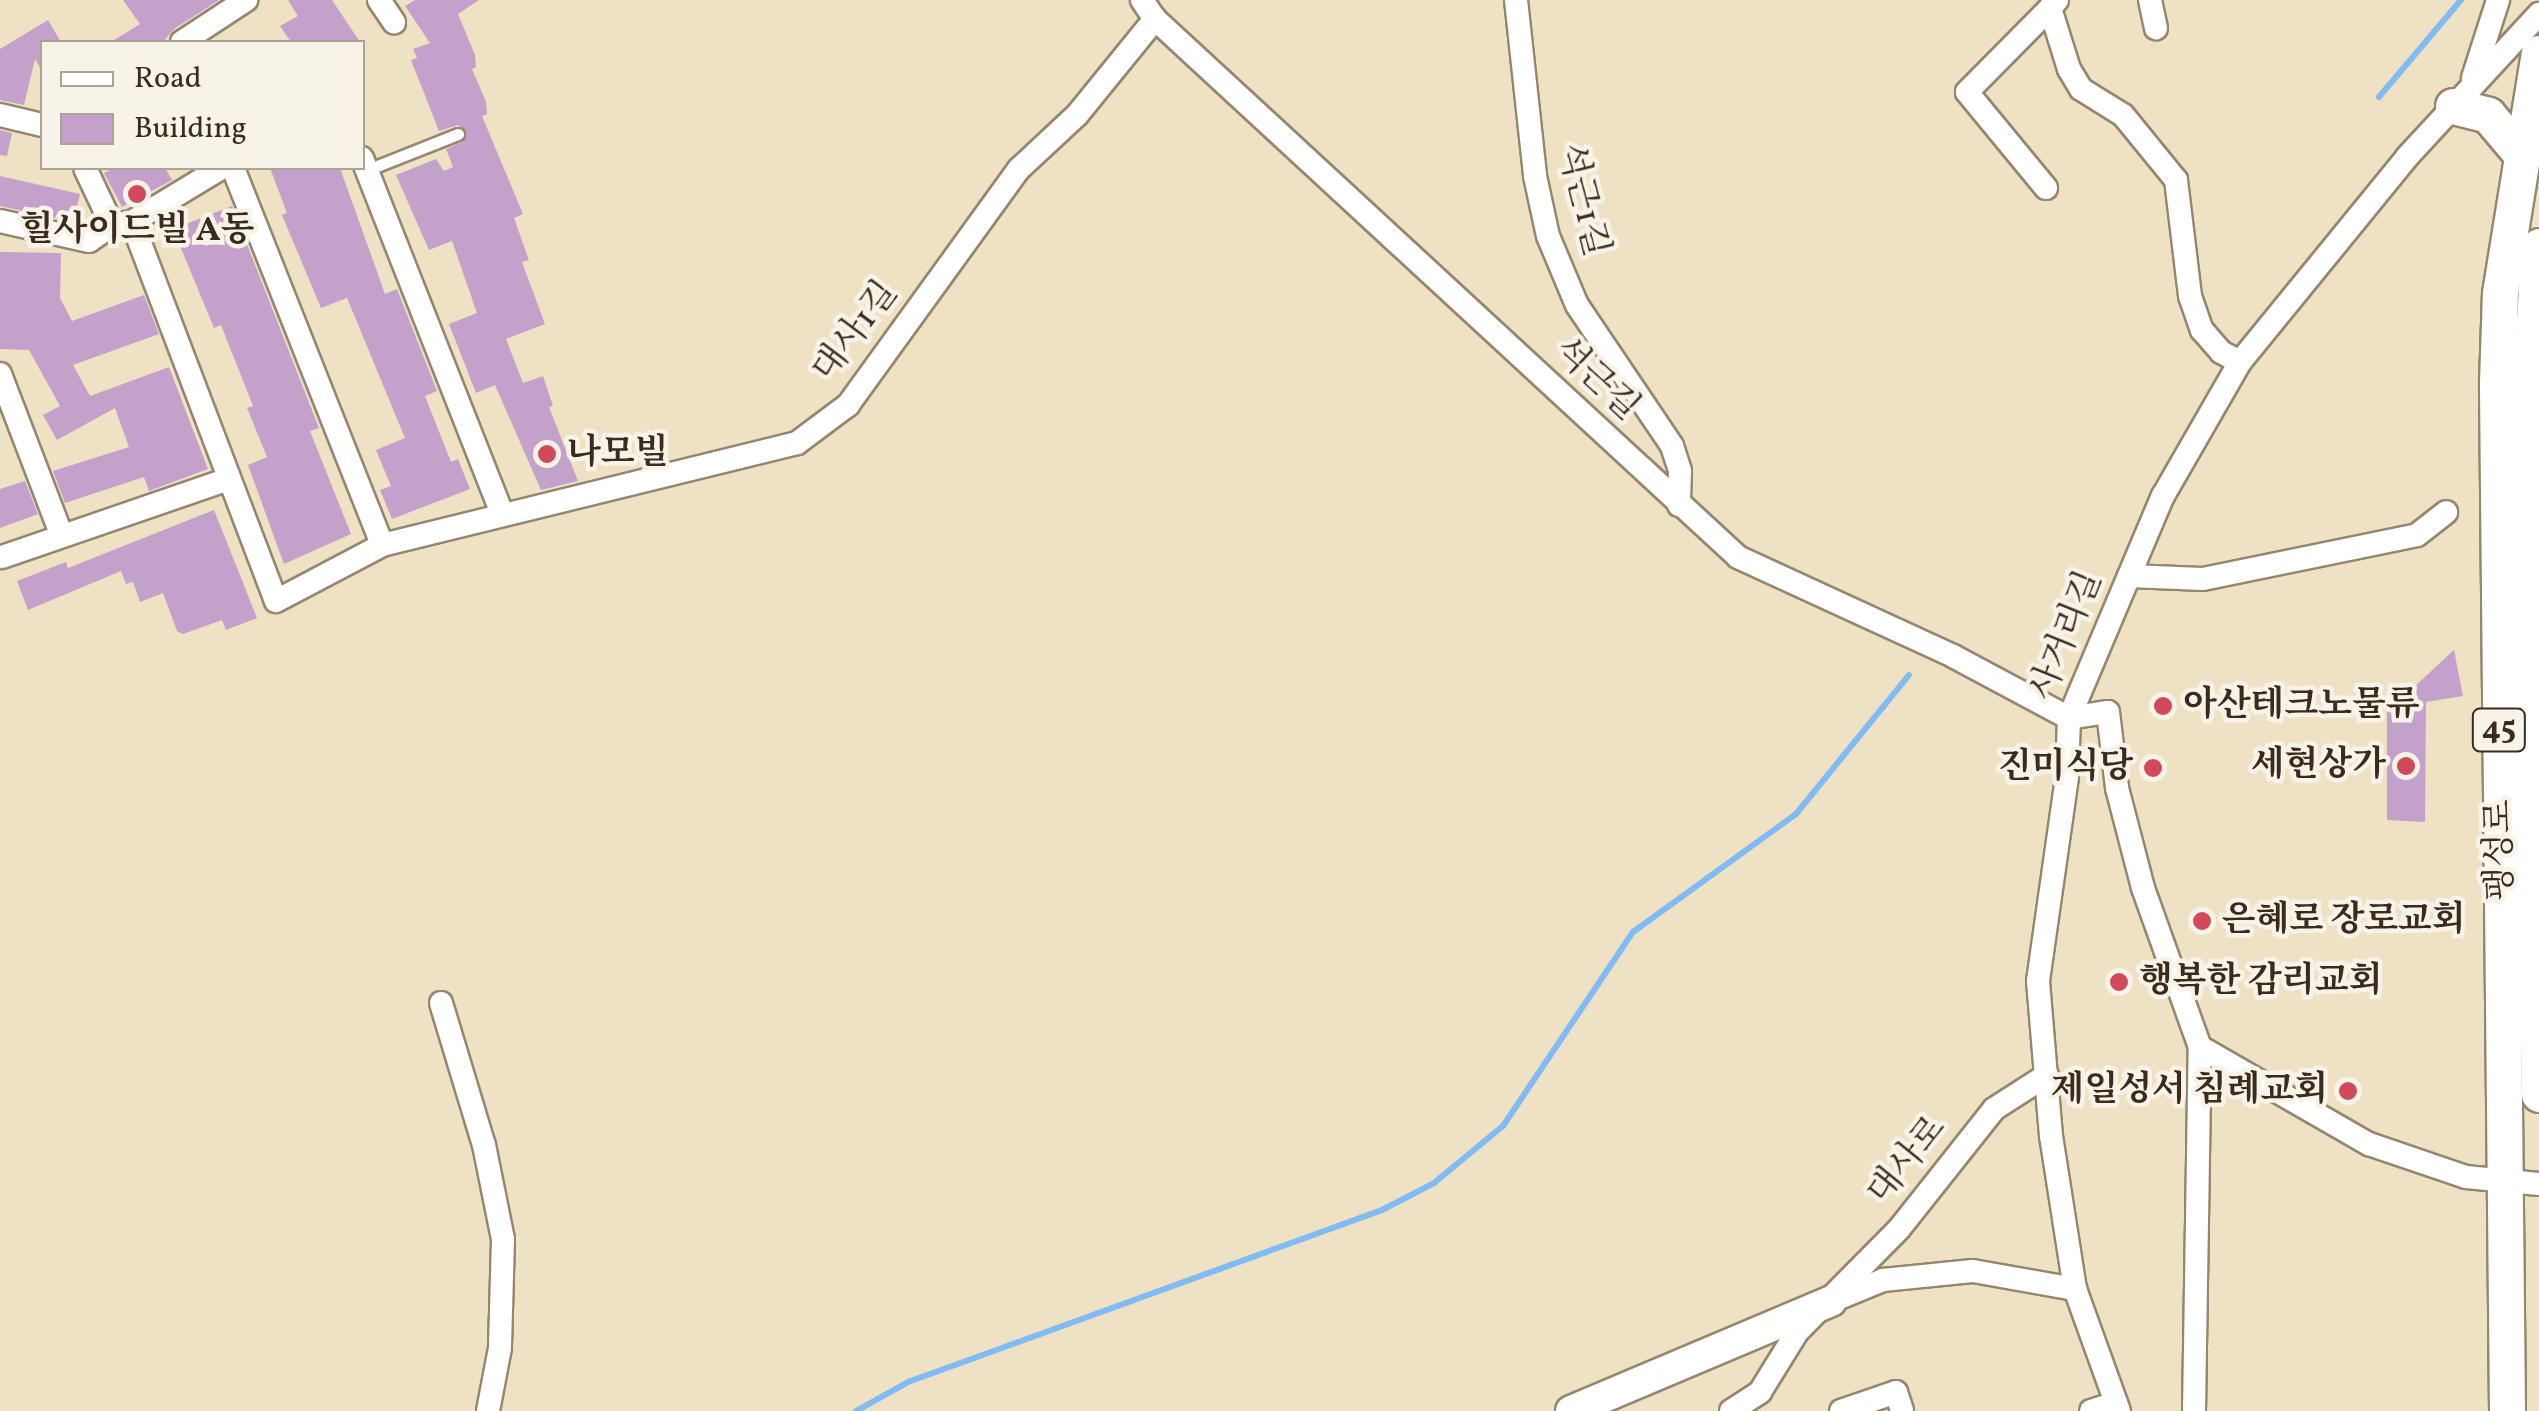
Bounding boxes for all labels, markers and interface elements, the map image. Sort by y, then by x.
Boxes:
legend [40,40,365,170]
text: Road [134,58,202,100]
text: Building [134,108,247,150]
street label: 석근1길 [1548,139,1616,261]
marker: 힐사이드빌 A동 [126,183,148,205]
place label: 힐사이드빌 A동 [20,210,254,252]
street label: 대사1길 [805,273,907,391]
street label: 석근길 [1545,330,1647,430]
place label: 나모빌 [567,433,668,475]
marker: 나모빌 [536,443,558,465]
street label: 사거리길 [2022,565,2112,707]
place label: 아산테크노물류 [2183,685,2420,727]
marker: 아산테크노물류 [2152,695,2174,717]
road number: 45 [2472,703,2526,757]
place label: 세현상가 [2251,745,2386,787]
place label: 진미식당 [1998,747,2133,789]
marker: 세현상가 [2395,755,2417,777]
marker: 진미식당 [2142,757,2164,779]
street label: 팽성로 [2479,799,2523,901]
place label: 은혜로 장로교회 [2222,900,2466,942]
marker: 은혜로 장로교회 [2191,910,2213,932]
place label: 행복한 감리교회 [2139,961,2383,1003]
marker: 행복한 감리교회 [2108,971,2130,993]
place label: 제일성서 침례교회 [2051,1070,2328,1112]
marker: 제일성서 침례교회 [2337,1080,2359,1102]
street label: 대사로 [1860,1108,1956,1214]

